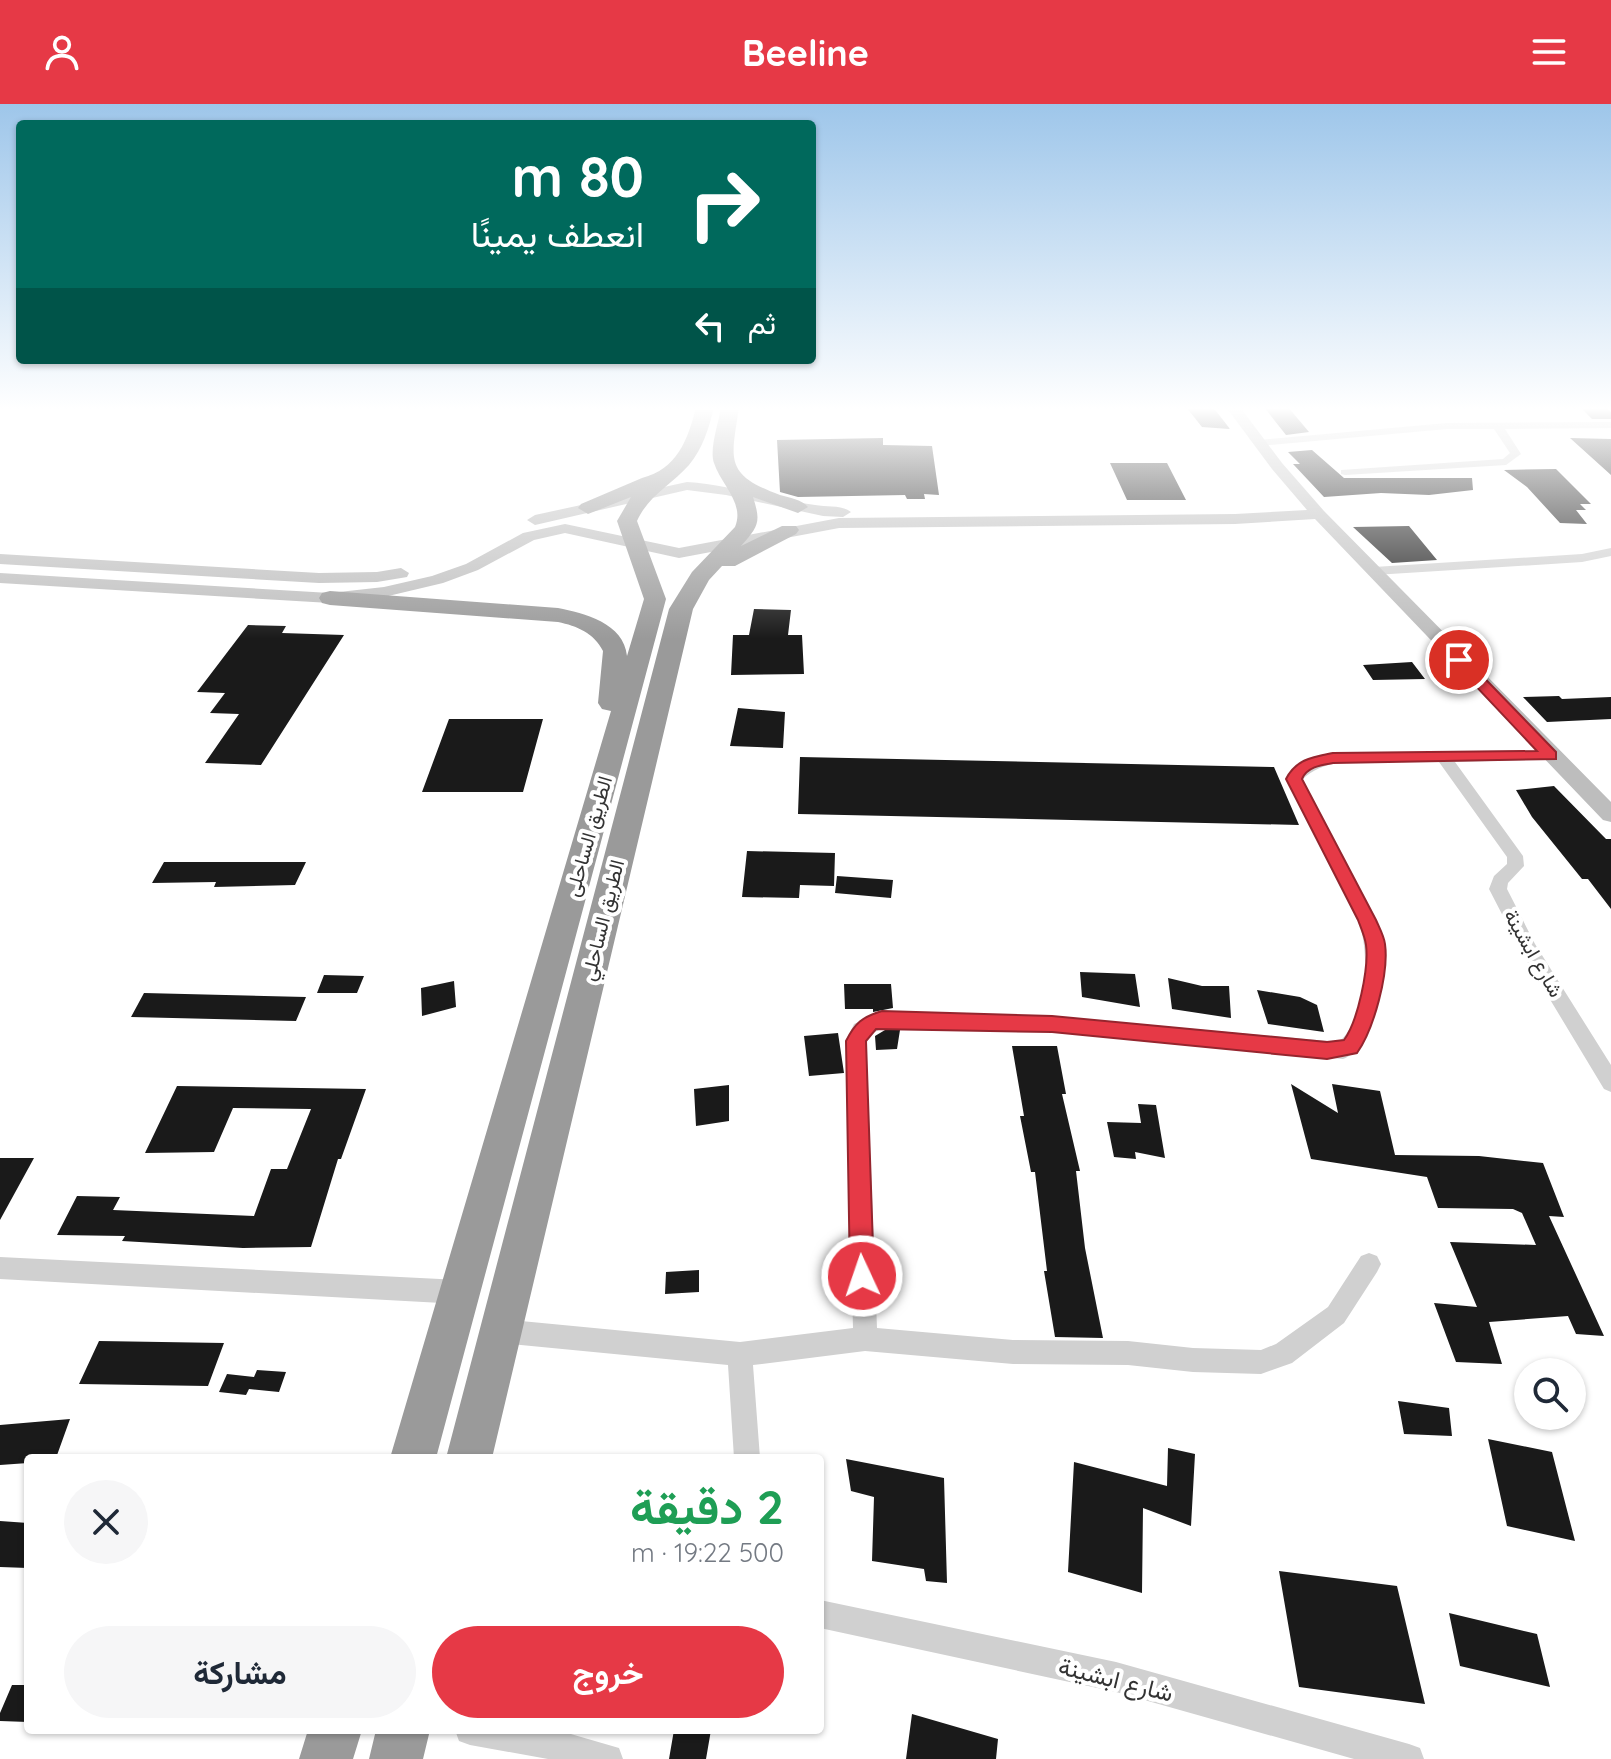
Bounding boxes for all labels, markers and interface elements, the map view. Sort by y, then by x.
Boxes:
icon: person [40,30,84,74]
text: Beeline [742,30,869,75]
icon: menu [1527,30,1571,74]
text: 80 m [512,141,644,211]
icon: right [672,152,776,256]
text: انعطف يمينًا [471,211,644,256]
icon: left [688,304,732,348]
text: ثم [748,304,776,342]
pin [1425,626,1493,694]
icon: arrive [1437,638,1481,682]
street label: الطريق الساحلى [559,773,618,899]
street label: الطريق الساحلي [575,857,634,984]
street label: شارع ابشينة [1497,905,1569,1002]
position arrow [820,1234,904,1318]
map controls [1514,1358,1586,1430]
button: search [1514,1358,1586,1430]
text: 2 دقيقة [630,1476,784,1536]
button: close [64,1480,148,1564]
text: 500 m · 19:22 [631,1536,784,1569]
button: مشاركة [64,1626,416,1718]
button: خروج [432,1626,784,1718]
street label: شارع ابشينة [1055,1650,1176,1710]

